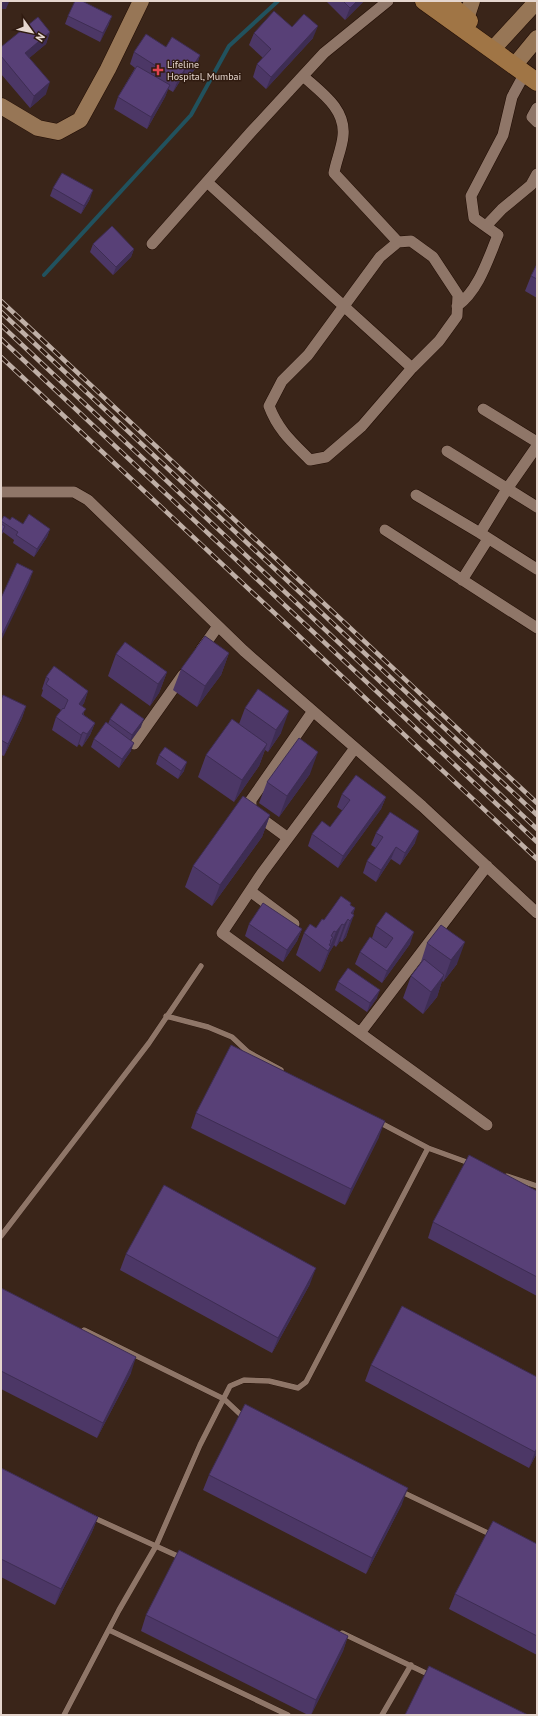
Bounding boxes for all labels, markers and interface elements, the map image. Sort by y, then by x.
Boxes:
north arrow [12,12,52,52]
text: N [33,31,48,44]
place label: Lifeline Hospital, Mumbai [167,58,241,83]
marker: Lifeline Hospital, Mumbai [152,64,164,76]

